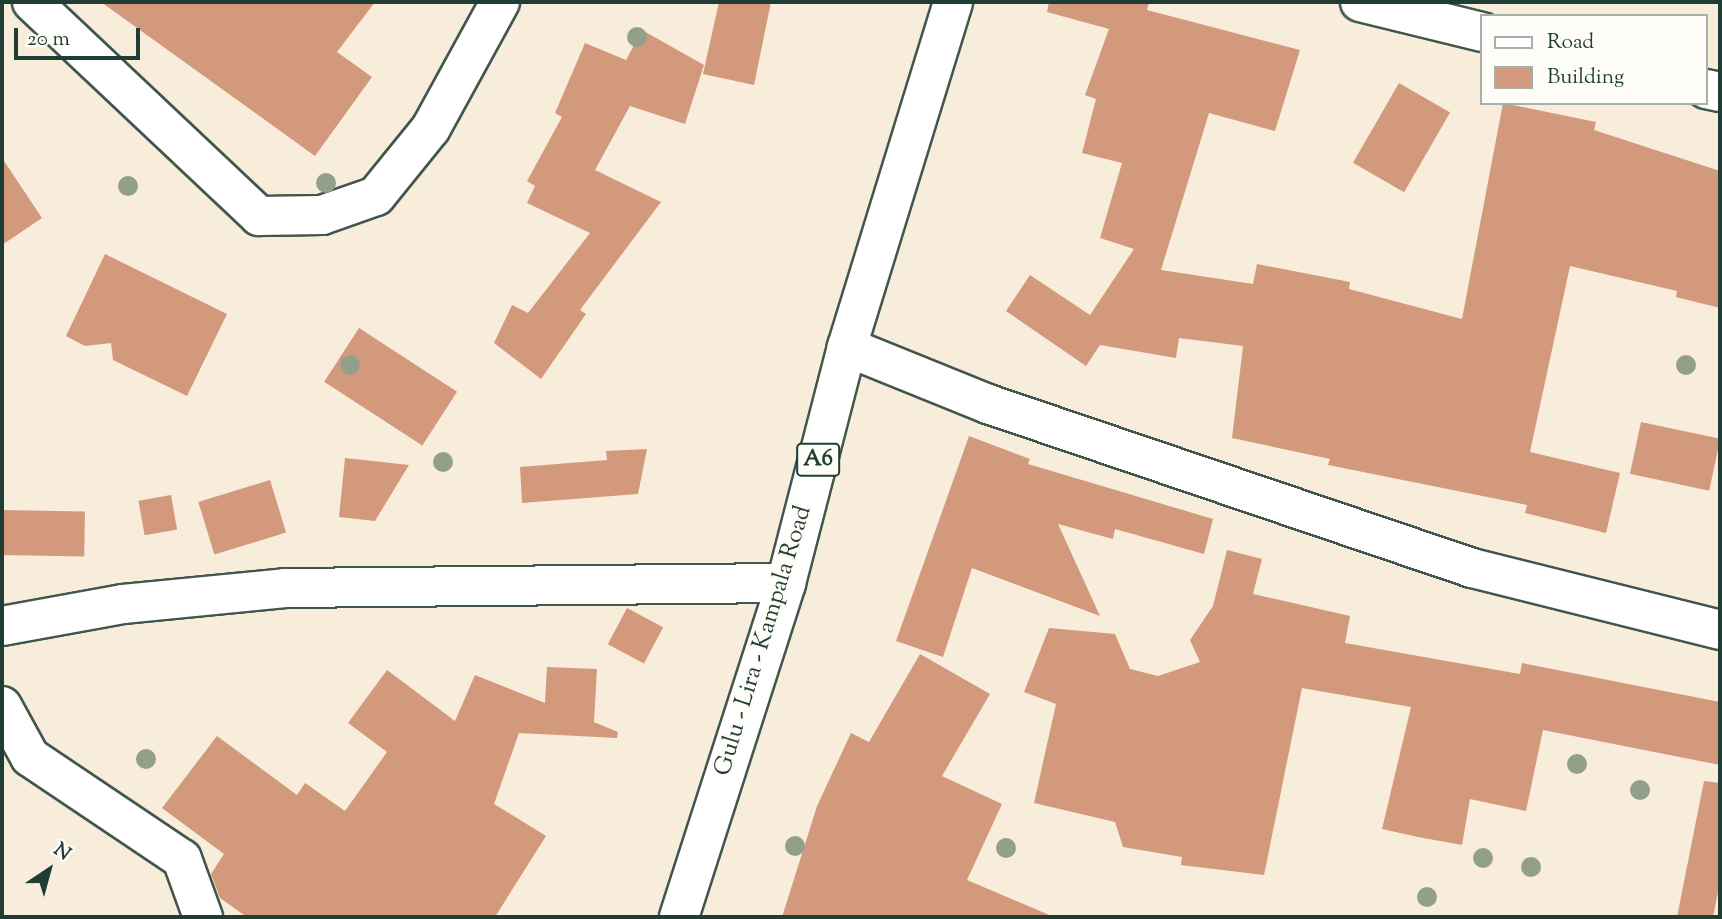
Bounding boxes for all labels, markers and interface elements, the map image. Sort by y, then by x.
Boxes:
scale bar [18,14,144,58]
legend [1480,14,1708,105]
text: 20 m [27,25,70,55]
text: Road [1547,28,1594,58]
text: Building [1547,63,1624,93]
road number: A6 [795,440,841,480]
street label: Gulu - Lira - Kampala Road [709,502,819,780]
north arrow [14,835,84,905]
text: N [48,837,76,868]

